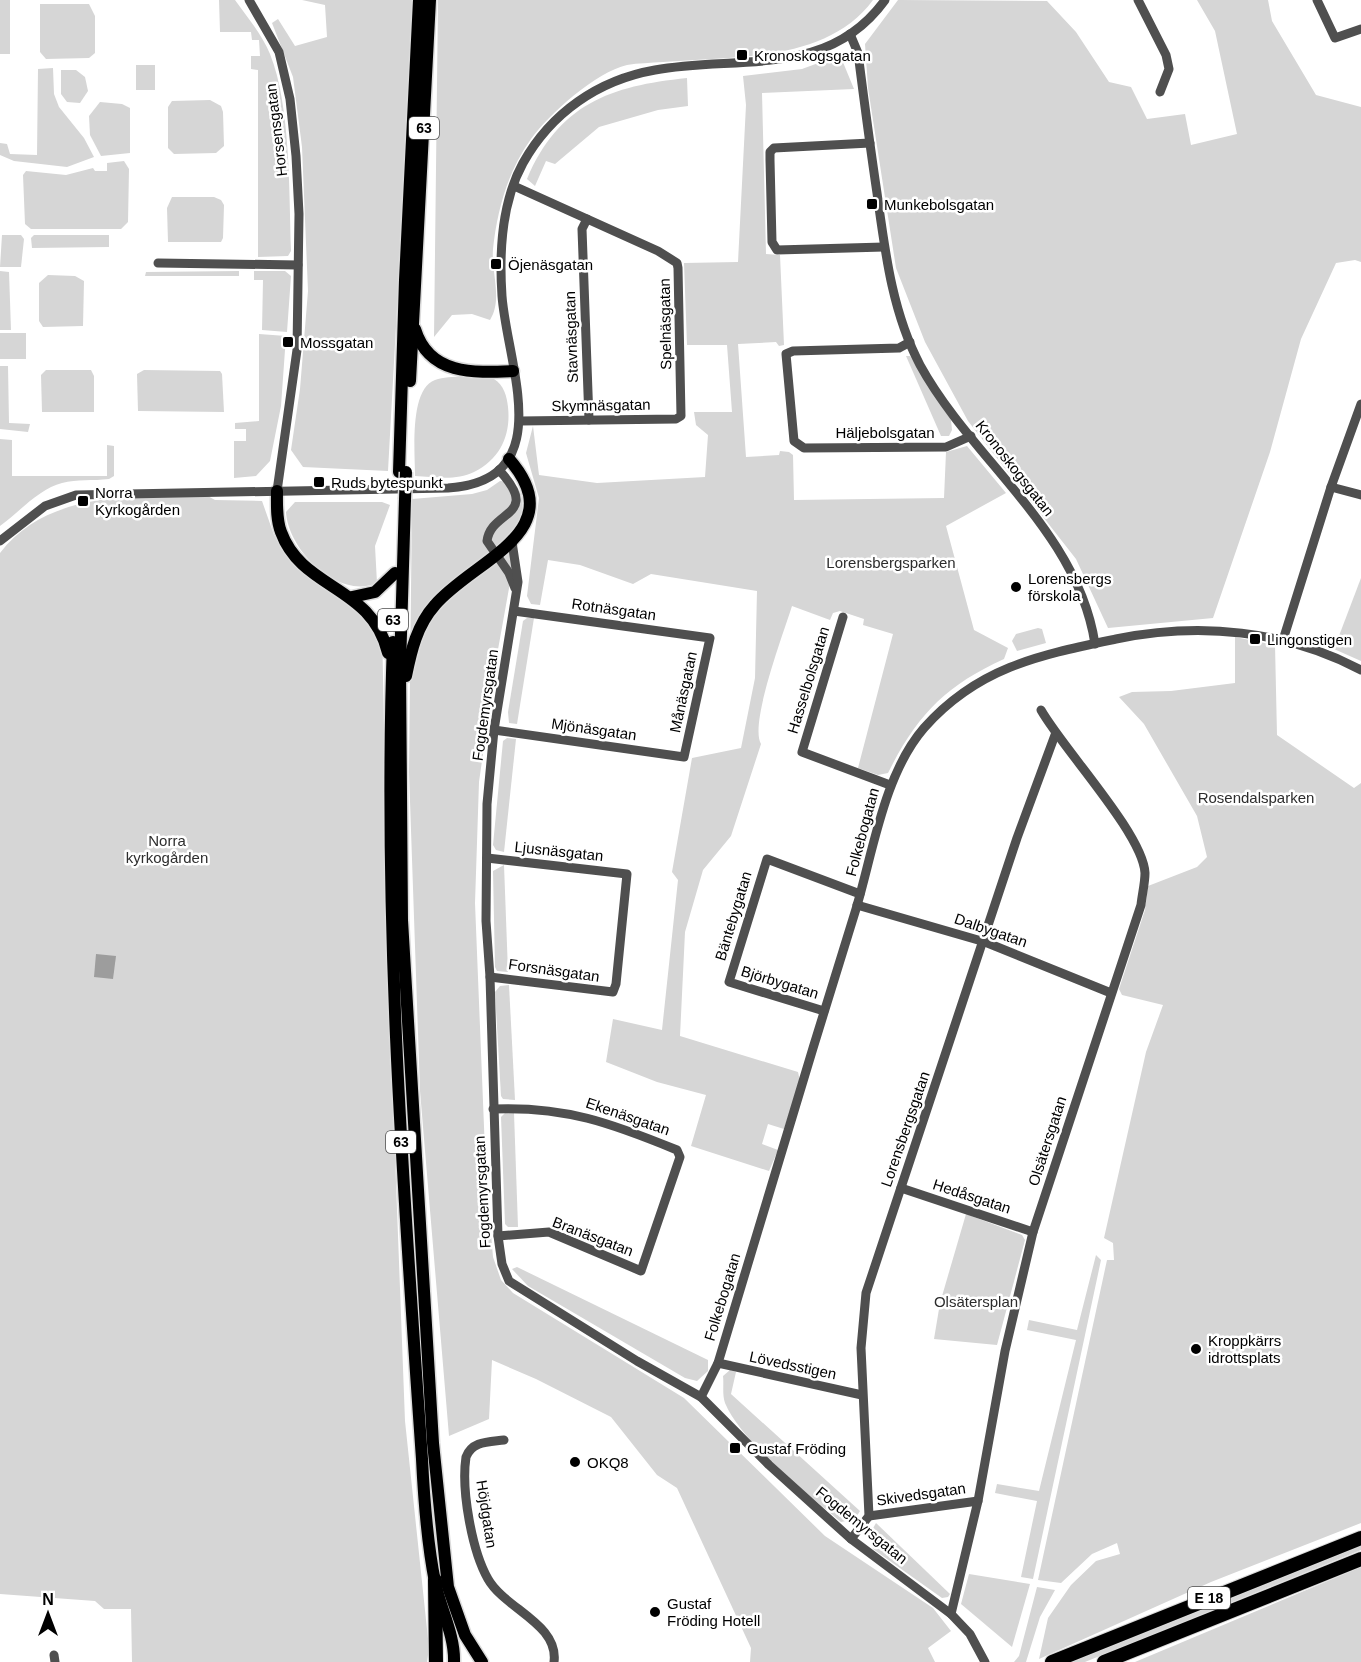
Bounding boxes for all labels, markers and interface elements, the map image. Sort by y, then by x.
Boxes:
place label: Kronoskogsgatan [754,47,871,64]
marker: Kronoskogsgatan [735,48,749,62]
street label: Horsensgatan [262,83,290,177]
road number: 63 [409,117,439,139]
place label: Munkebolsgatan [884,196,994,213]
marker: Munkebolsgatan [865,197,879,211]
place label: Öjenäsgatan [508,256,593,273]
marker: Öjenäsgatan [489,257,503,271]
street label: Spelnäsgatan [656,278,674,370]
street label: Stavnäsgatan [561,291,581,383]
place label: Mossgatan [300,334,373,351]
marker: Mossgatan [281,335,295,349]
street label: Skymnäsgatan [551,396,651,414]
street label: Kronoskogsgatan [972,417,1058,519]
street label: Häljebolsgatan [835,424,935,441]
place label: Ruds bytespunkt [331,474,444,491]
marker: Ruds bytespunkt [312,475,326,489]
place label: Norra Kyrkogården [95,484,180,518]
marker: Norra Kyrkogården [76,494,90,508]
park label: Lorensbergsparken [826,554,956,571]
place label: Lorensbergs förskola [1028,570,1111,604]
marker: Lorensbergs förskola [1009,580,1023,594]
street label: Rotnäsgatan [571,595,657,623]
road number: 63 [378,609,408,631]
street label: Hasselbolsgatan [784,624,832,736]
place label: Lingonstigen [1267,631,1352,648]
marker: Lingonstigen [1248,632,1262,646]
street label: Fogdemyrsgatan [469,648,501,762]
street label: Månäsgatan [666,650,700,734]
street label: Mjönäsgatan [550,715,638,743]
street label: Folkebogatan [842,786,882,878]
park label: Rosendalsparken [1198,789,1314,806]
park label: Norra kyrkogården [126,832,208,866]
street label: Ljusnäsgatan [514,838,604,864]
street label: Bäntebygatan [711,869,755,963]
street label: Dalbygatan [952,910,1030,950]
street label: Forsnäsgatan [507,955,601,985]
street label: Björbygatan [739,962,821,1002]
street label: Lorensbergsgatan [877,1069,933,1189]
street label: Ekenäsgatan [584,1094,672,1138]
street label: Olsätersgatan [1024,1094,1070,1188]
road number: 63 [386,1131,416,1153]
street label: Fogdemyrsgatan [471,1135,493,1249]
street label: Hedåsgatan [931,1175,1013,1217]
street label: Branäsgatan [550,1213,636,1259]
street label: Folkebogatan [701,1251,743,1343]
park label: Olsätersplan [934,1293,1018,1310]
place label: Kroppkärrs idrottsplats [1208,1332,1281,1366]
marker: Kroppkärrs idrottsplats [1189,1342,1203,1356]
street label: Lövedsstigen [748,1347,838,1383]
place label: Gustaf Fröding [747,1440,846,1457]
marker: Gustaf Fröding [728,1441,742,1455]
place label: OKQ8 [587,1454,629,1471]
marker: OKQ8 [568,1455,582,1469]
street label: Höjdgatan [473,1479,501,1549]
street label: Skivedsgatan [875,1479,967,1509]
street label: Fogdemyrsgatan [813,1483,911,1567]
north arrow [18,1584,78,1644]
road number: E 18 [1188,1587,1230,1609]
text: N [42,1591,54,1608]
place label: Gustaf Fröding Hotell [667,1595,760,1629]
marker: Gustaf Fröding Hotell [648,1605,662,1619]

